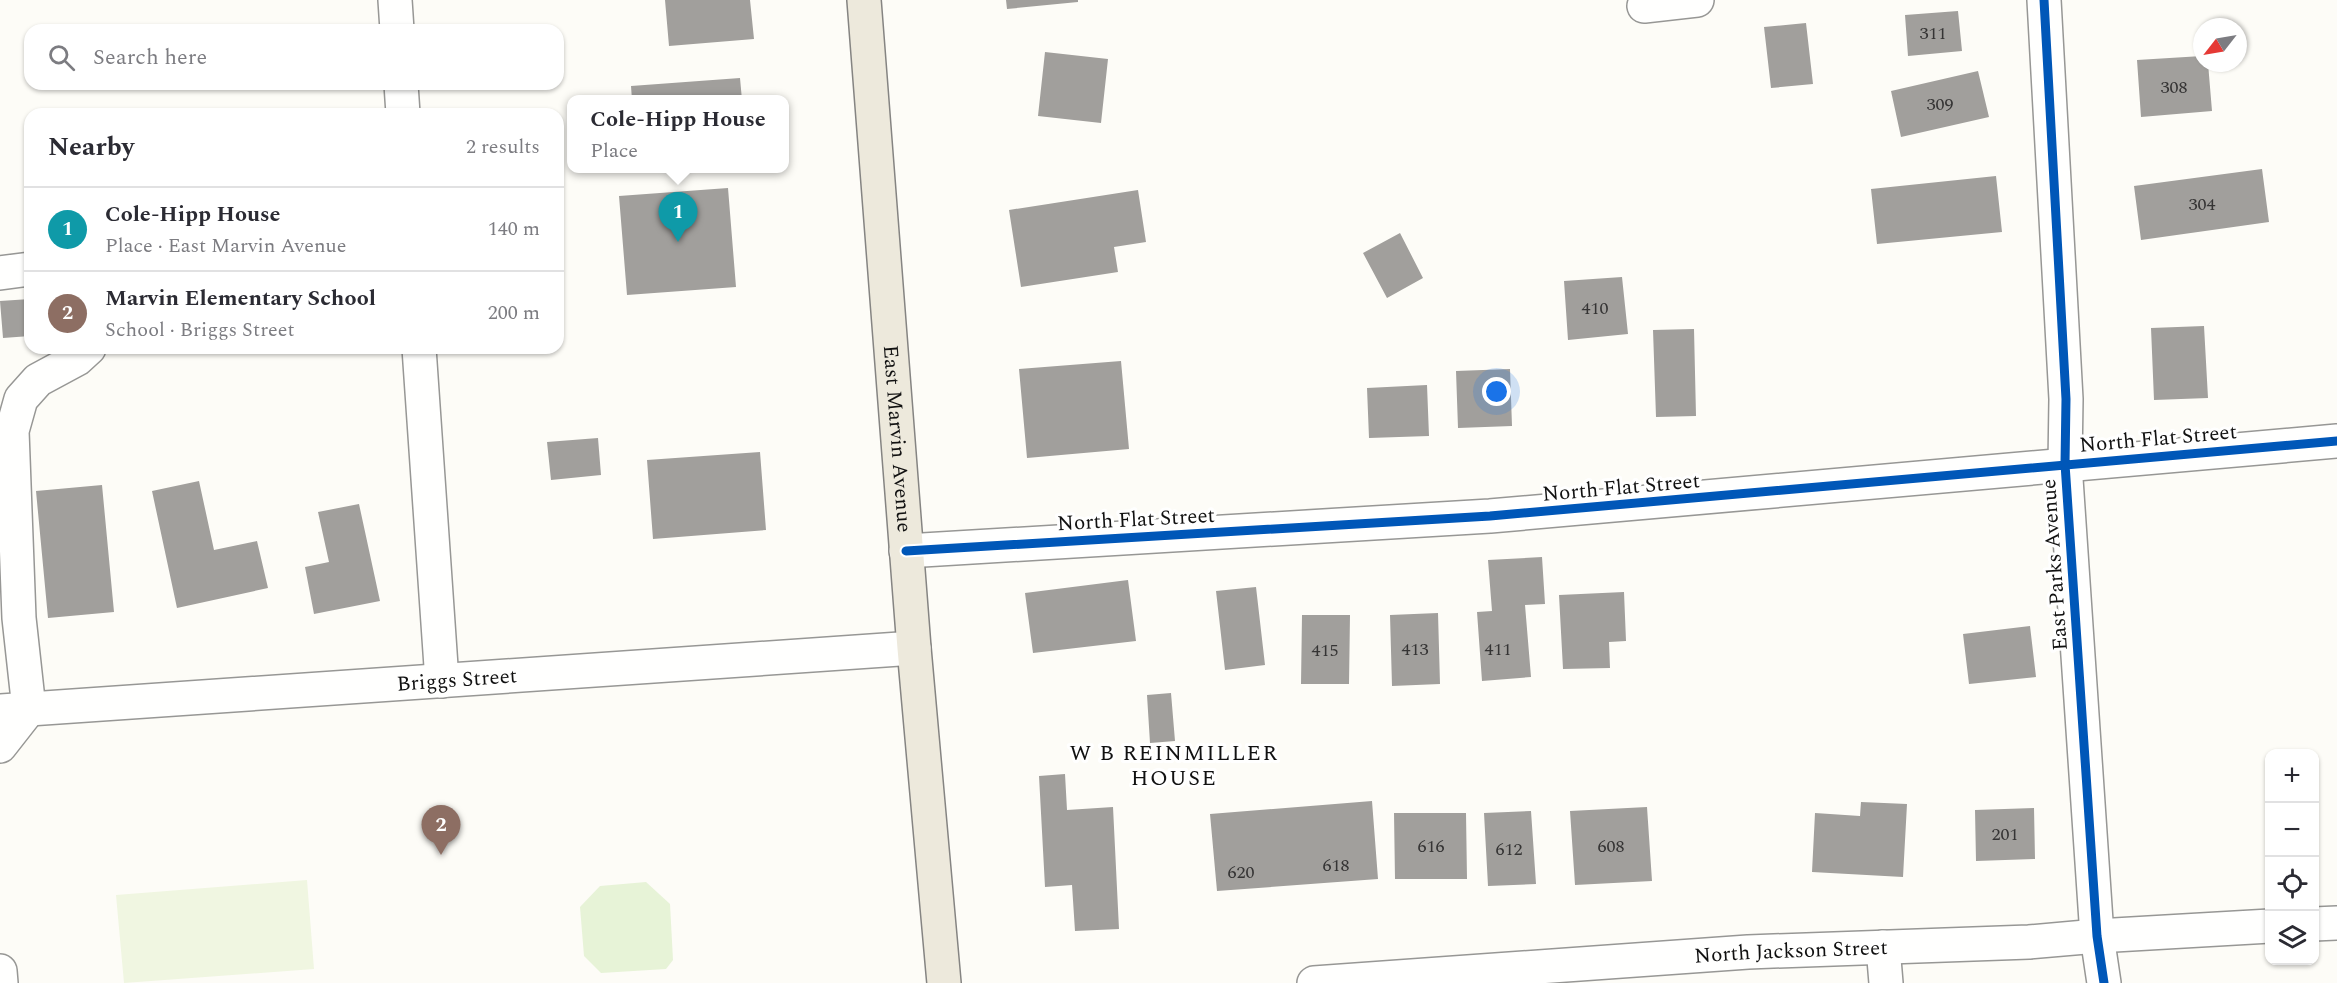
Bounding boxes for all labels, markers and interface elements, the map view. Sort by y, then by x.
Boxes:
north arrow [2193,18,2247,72]
house number: 311 [1920,20,1947,47]
search box [24,24,564,90]
icon: search [45,41,78,74]
text: Search here [93,41,207,74]
house number: 308 [2161,74,2188,101]
house number: 309 [1927,91,1954,118]
popup [567,95,789,173]
text: Cole-Hipp House [590,103,766,136]
text: Nearby [48,127,134,167]
text: 2 results [466,132,540,162]
text: Place [590,136,638,166]
house number: 304 [2189,191,2216,218]
pin: 1 [658,192,698,242]
text: Cole-Hipp House [105,198,280,231]
text: 1 [62,214,73,244]
text: 140 m [488,214,540,244]
text: Place · East Marvin Avenue [105,231,346,261]
text: Marvin Elementary School [105,282,376,315]
house number: 410 [1582,295,1609,322]
text: 2 [62,298,73,328]
text: 200 m [488,298,540,328]
text: School · Briggs Street [105,315,295,345]
street label: East Marvin Avenue [874,344,920,534]
your location [1482,377,1511,406]
street label: North Flat Street [2078,416,2238,462]
street label: North Flat Street [1541,465,1701,511]
street label: East Parks Avenue [2033,478,2077,652]
street label: North Flat Street [1056,500,1216,540]
house number: 413 [1402,636,1429,663]
house number: 411 [1485,636,1512,663]
house number: 415 [1312,637,1339,664]
street label: Briggs Street [396,660,518,701]
district label: W B REINMILLER HOUSE [1069,737,1279,795]
map controls [2265,749,2319,965]
button: + [2265,749,2319,803]
button: − [2265,803,2319,857]
pin: 2 [422,806,460,855]
house number: 201 [1992,821,2019,848]
house number: 616 [1418,833,1445,860]
house number: 608 [1598,833,1625,860]
house number: 612 [1496,836,1523,863]
house number: 618 [1323,852,1350,879]
button: locate [2265,857,2319,911]
house number: 620 [1228,859,1255,886]
button: layers [2265,911,2319,965]
street label: North Jackson Street [1693,932,1888,973]

